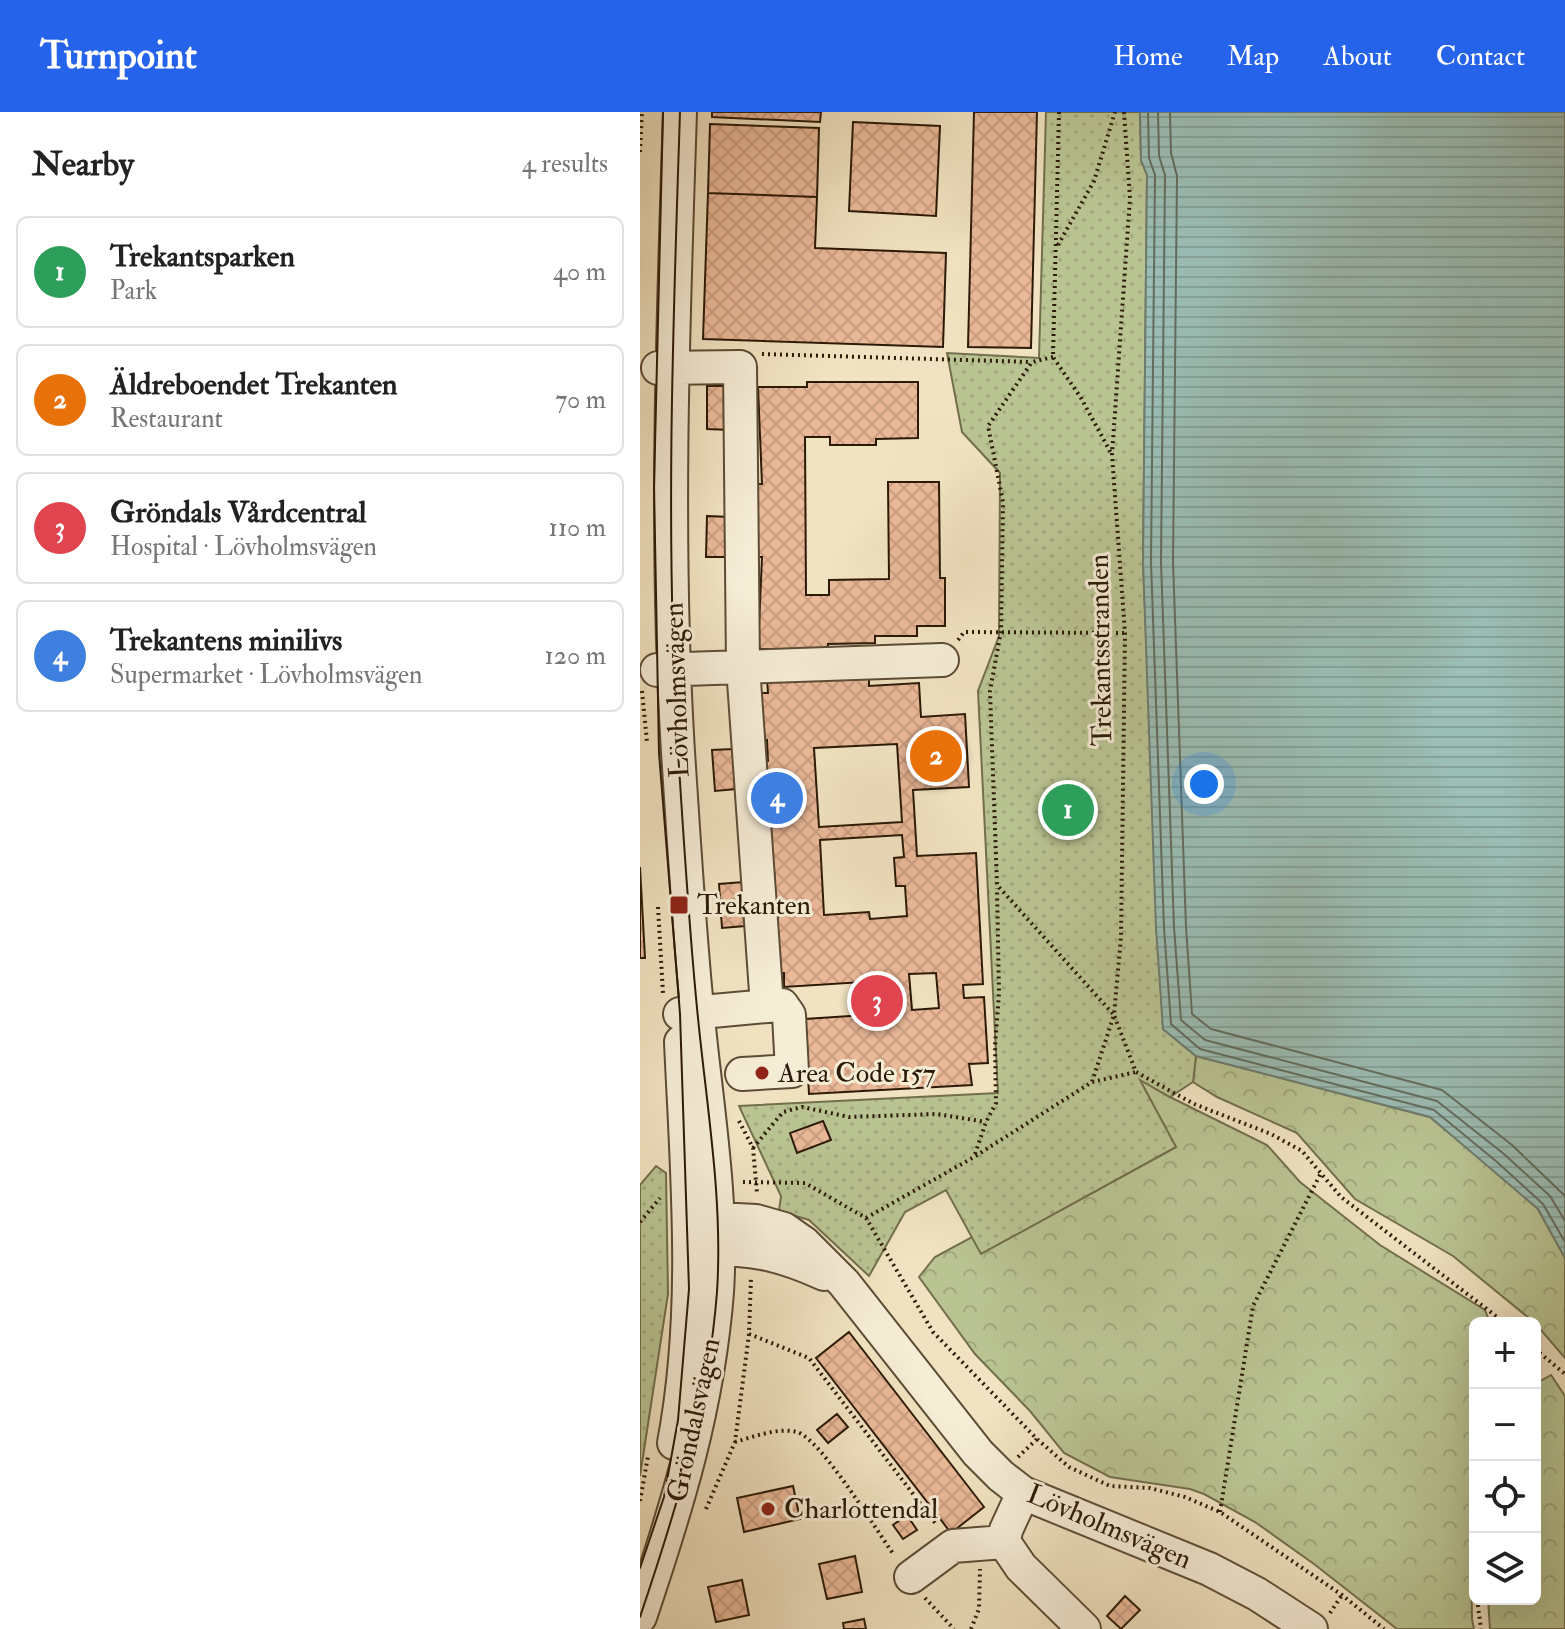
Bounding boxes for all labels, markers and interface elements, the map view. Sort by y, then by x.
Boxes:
text: Turnpoint [40,32,197,80]
text: Home [1113,39,1183,74]
text: Map [1227,39,1279,74]
text: About [1323,39,1392,74]
text: Contact [1436,39,1525,74]
text: Nearby [32,143,134,186]
text: 4 results [522,148,608,180]
text: Trekantsparken [110,238,295,275]
text: 1 [55,256,65,288]
text: 40 m [553,256,606,288]
text: Park [110,275,157,307]
text: Äldreboendet Trekanten [110,366,398,403]
text: 2 [53,384,67,416]
text: 70 m [555,384,606,416]
text: Restaurant [110,403,223,435]
text: Gröndals Vårdcentral [110,494,367,531]
text: 3 [55,512,65,544]
text: 110 m [549,512,606,544]
text: Hospital · Lövholmsvägen [110,531,377,563]
street label: Trekantsstranden [1082,554,1120,746]
street label: Lövholmsvägen [656,602,698,778]
text: Trekantens minilivs [110,622,342,659]
text: 4 [53,640,67,672]
text: 120 m [545,640,606,672]
text: Supermarket · Lövholmsvägen [110,659,422,691]
pin: 2 [910,726,962,786]
your location [1184,764,1224,804]
pin: 4 [751,768,803,828]
pin: 1 [1042,780,1094,840]
place label: Trekanten [697,888,811,923]
marker: Trekanten [668,894,690,916]
pin: 3 [851,971,903,1031]
place label: Area Code 157 [777,1056,936,1091]
marker: Area Code 157 [753,1064,771,1082]
map controls [1469,1317,1541,1605]
button: + [1469,1317,1541,1389]
street label: Gröndalsvägen [660,1335,728,1505]
button: − [1469,1389,1541,1461]
button: locate [1469,1461,1541,1533]
street label: Lövholmsvägen [1021,1477,1197,1577]
place label: Charlottendal [784,1492,938,1527]
marker: Charlottendal [759,1500,777,1518]
button: layers [1469,1533,1541,1605]

